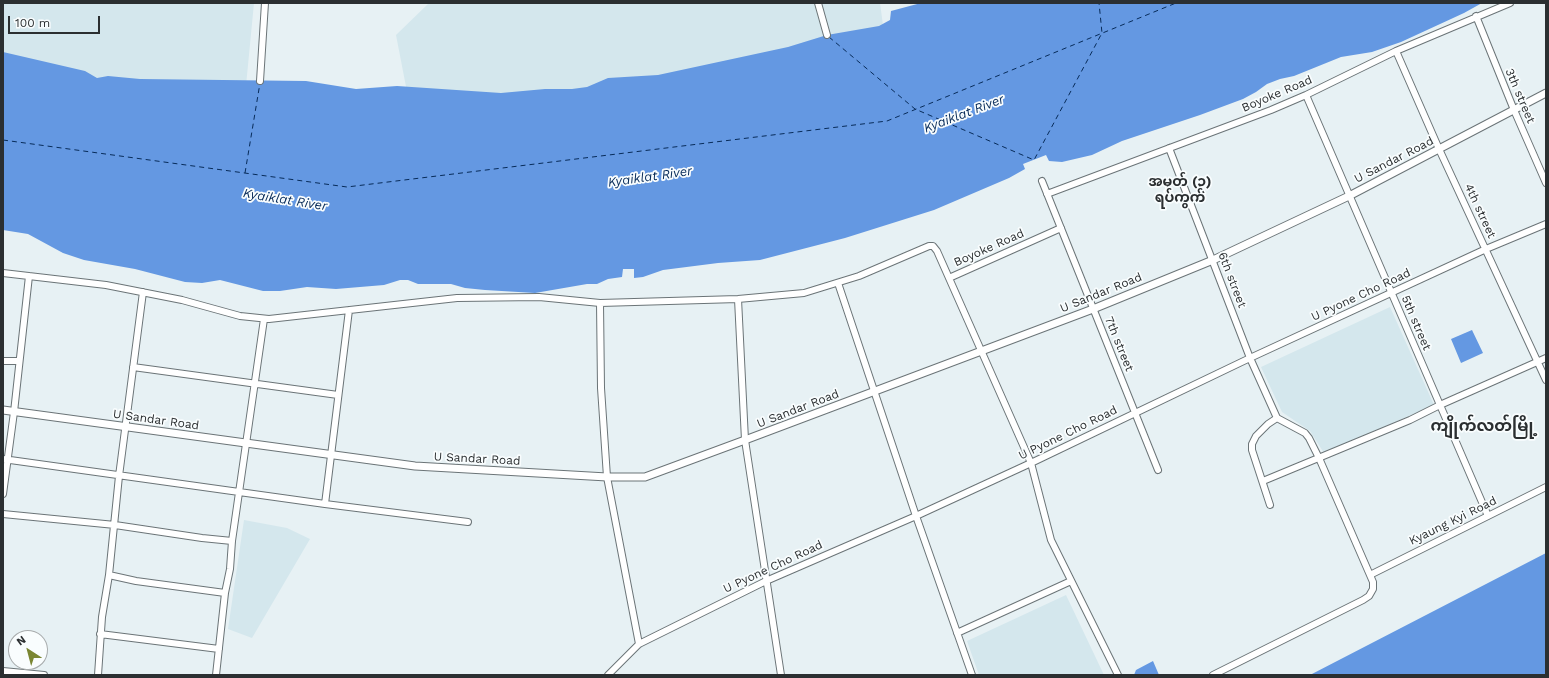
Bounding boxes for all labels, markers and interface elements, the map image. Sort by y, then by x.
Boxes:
scale bar [10,8,102,34]
text: 100 m [15,16,50,30]
street label: 3th street [1502,66,1538,126]
street label: Boyoke Road [1240,73,1314,115]
water label: Kyaiklat River [922,91,1006,137]
street label: U Sandar Road [1352,134,1436,186]
water label: Kyaiklat River [607,163,693,191]
district label: အမှတ် (၃) ရပ်ကွက် [1148,174,1212,206]
street label: 4th street [1461,181,1499,241]
water label: Kyaiklat River [242,186,328,214]
street label: Boyoke Road [952,226,1026,270]
street label: 6th street [1215,250,1249,310]
street label: U Pyone Cho Road [1309,266,1413,324]
street label: U Sandar Road [1058,270,1144,316]
street label: 5th street [1398,293,1434,353]
street label: 7th street [1101,314,1137,374]
street label: U Sandar Road [755,387,841,431]
street label: U Pyone Cho Road [1016,403,1120,463]
street label: U Sandar Road [112,407,200,433]
district label: ကျိုက်လတ်မြို့ [1431,416,1537,436]
street label: U Sandar Road [433,450,521,468]
street label: Kyaung Kyi Road [1407,494,1499,548]
street label: U Pyone Cho Road [721,538,825,596]
north arrow [8,630,48,670]
text: N [14,633,28,648]

